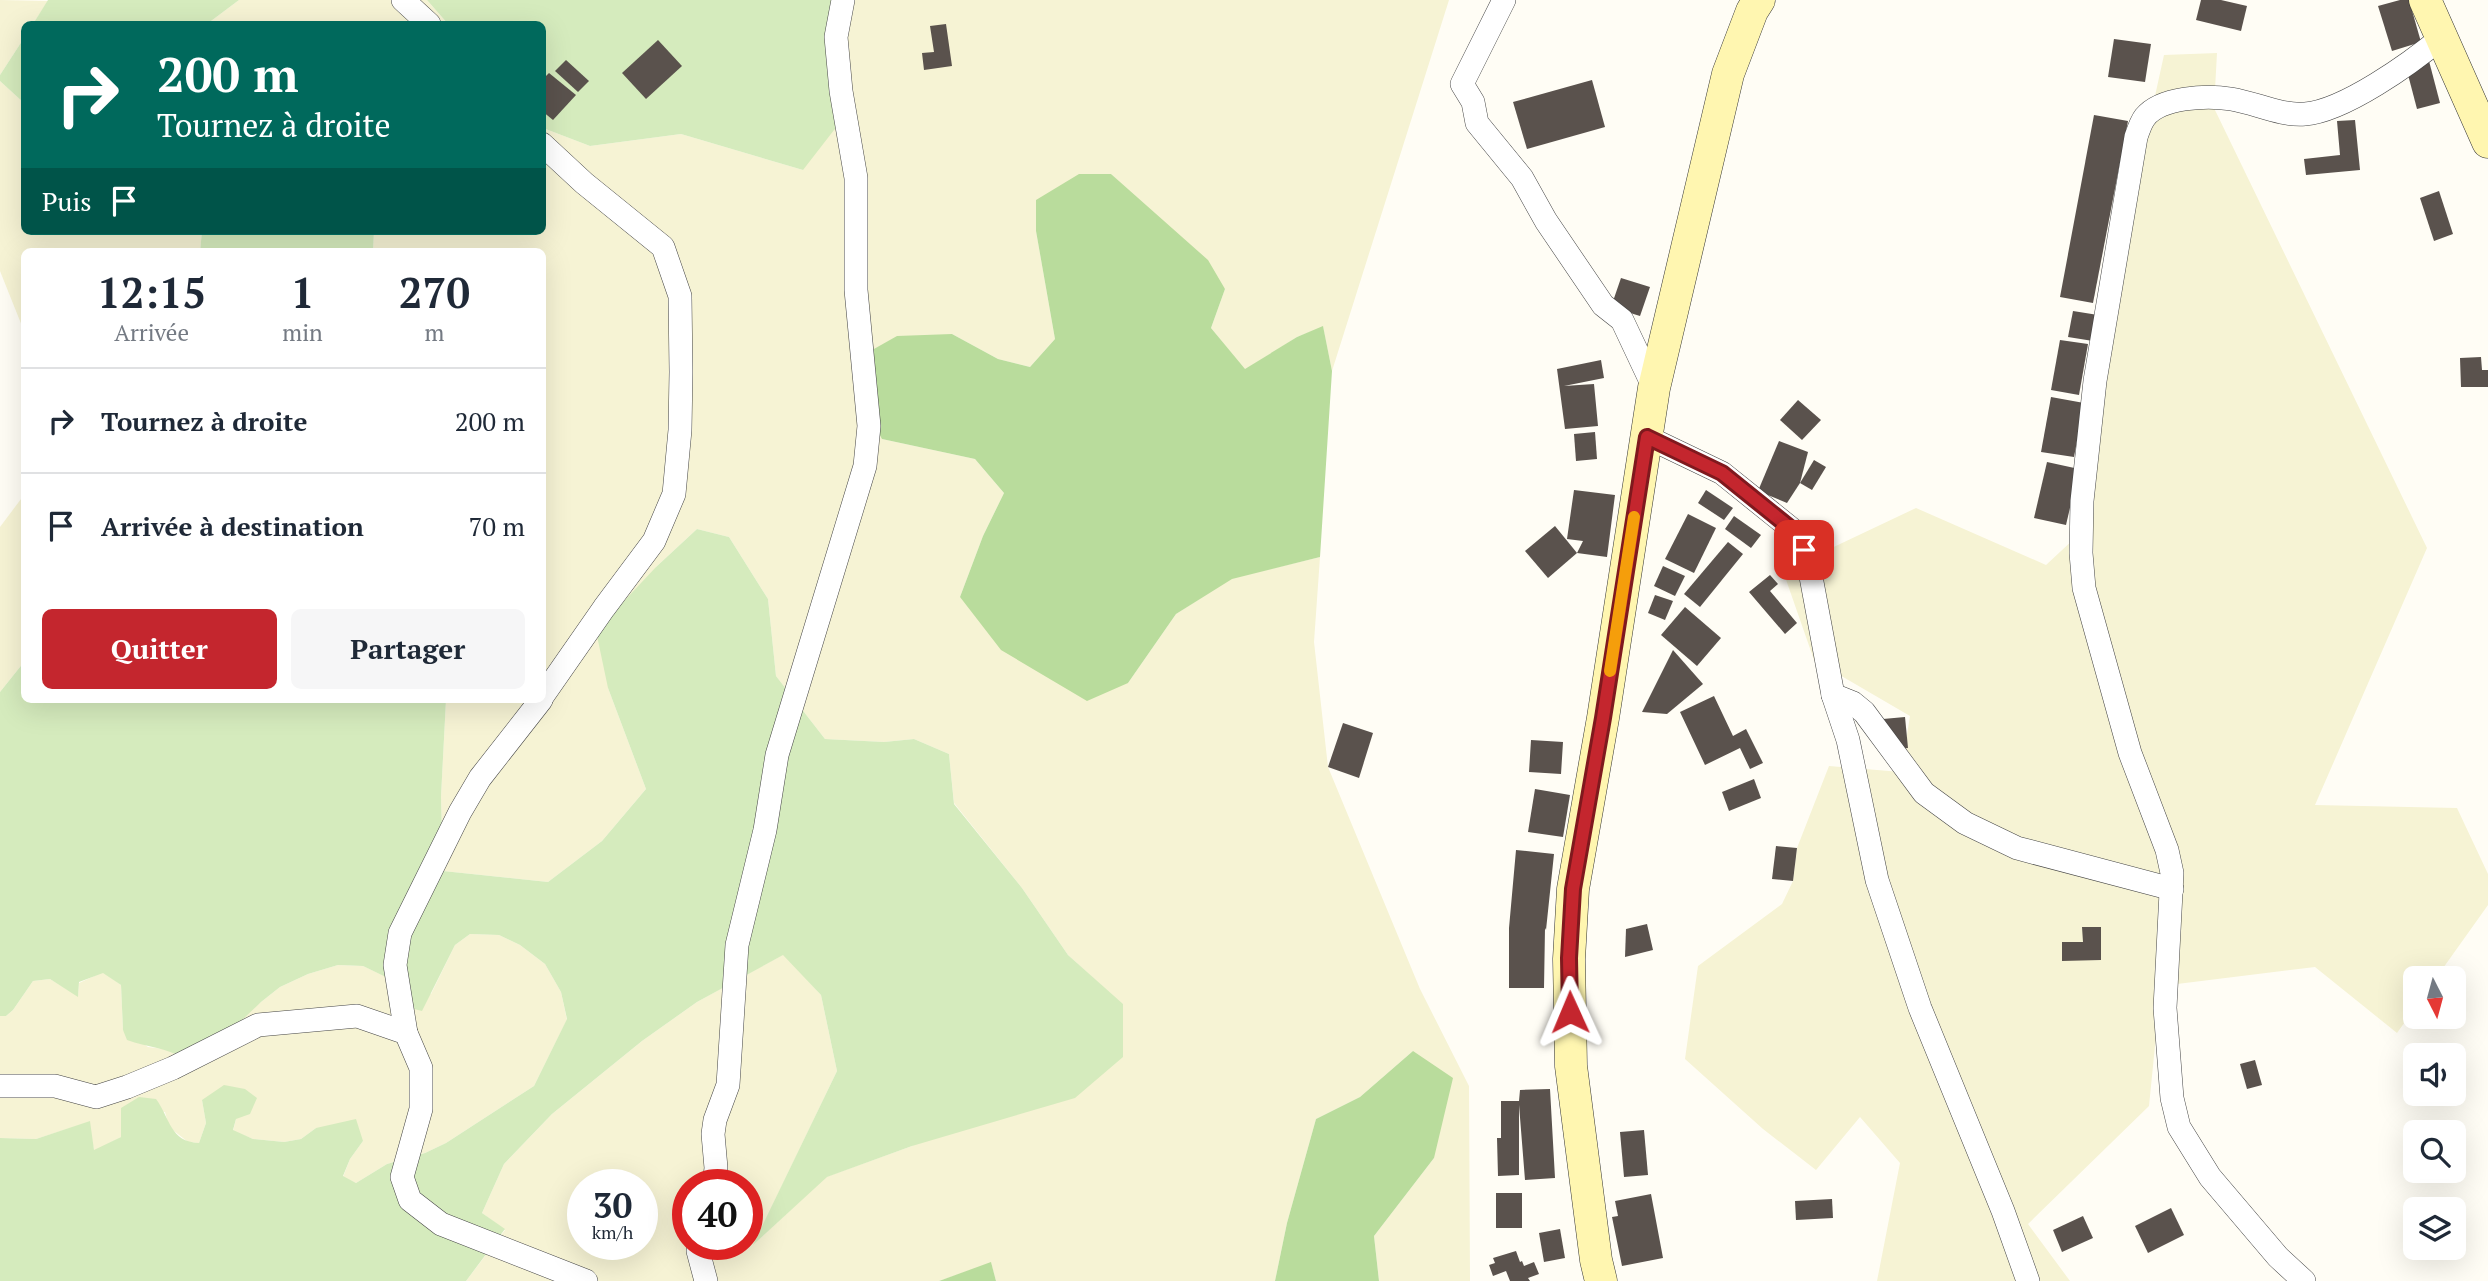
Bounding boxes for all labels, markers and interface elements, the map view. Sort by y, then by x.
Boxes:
text: 200 m [157,41,299,106]
icon: right [42,49,133,140]
text: Tournez à droite [157,104,391,146]
icon: arrive [105,182,143,220]
text: Puis [42,184,91,218]
text: 12:15 [97,264,206,320]
text: 1 [291,264,314,320]
text: 270 [399,264,470,320]
text: Arrivée [114,317,189,348]
text: min [282,317,323,348]
text: m [424,317,444,348]
icon: right [42,402,80,440]
text: Tournez à droite [101,404,307,438]
text: 200 m [455,404,525,438]
icon: arrive [42,507,80,545]
text: Arrivée à destination [101,509,364,543]
text: 70 m [469,509,525,543]
pin [1774,520,1834,580]
icon: arrive [1785,531,1823,569]
button: Quitter [42,609,277,689]
button: Partager [291,609,525,689]
north arrow [2403,966,2466,1029]
map controls [2403,966,2466,1260]
position arrow [1533,975,1607,1049]
button: sound [2403,1043,2466,1106]
button: search [2403,1120,2466,1183]
speed limit sign: 40 [672,1169,763,1260]
text: 30 [593,1182,632,1228]
button: layers [2403,1197,2466,1260]
text: km/h [592,1220,633,1244]

